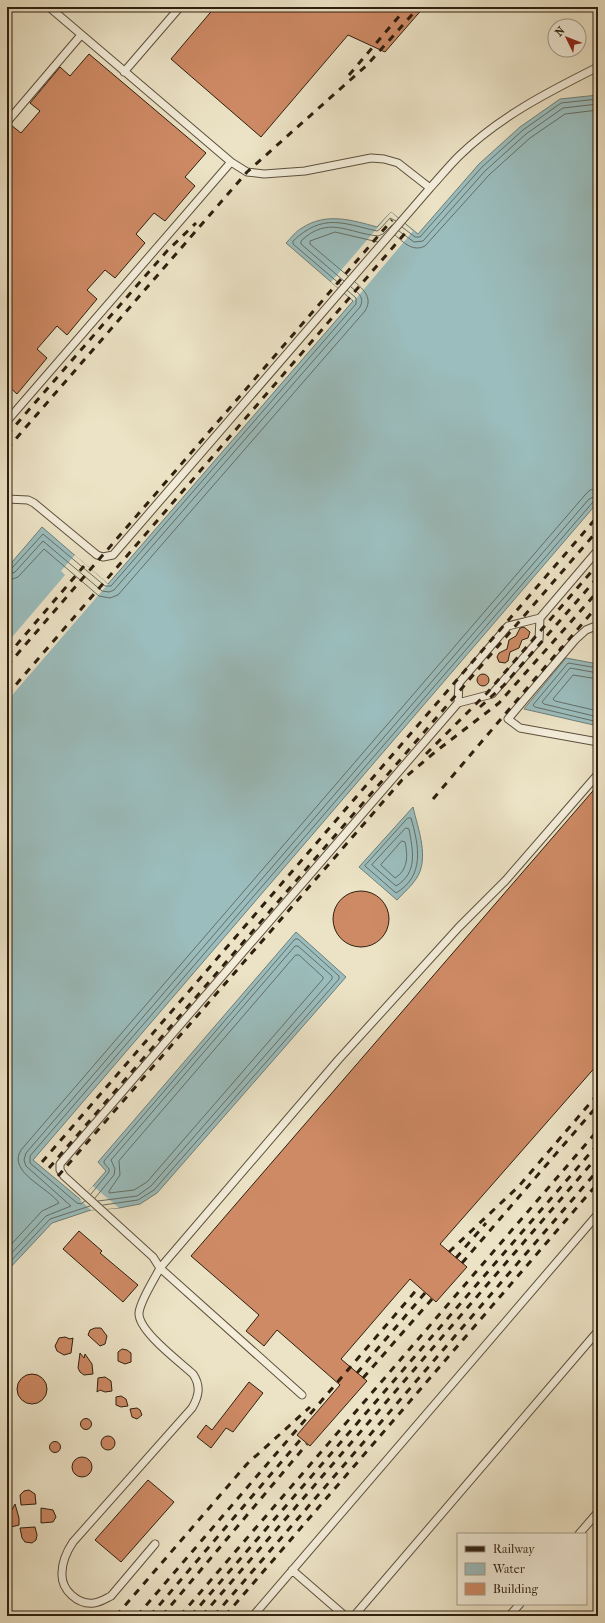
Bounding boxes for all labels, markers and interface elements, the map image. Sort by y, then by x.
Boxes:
north arrow [547,18,587,58]
text: N [552,24,568,39]
legend [457,1533,587,1605]
text: Railway [493,1542,535,1556]
text: Water [492,1562,526,1576]
text: Building [493,1582,538,1596]

